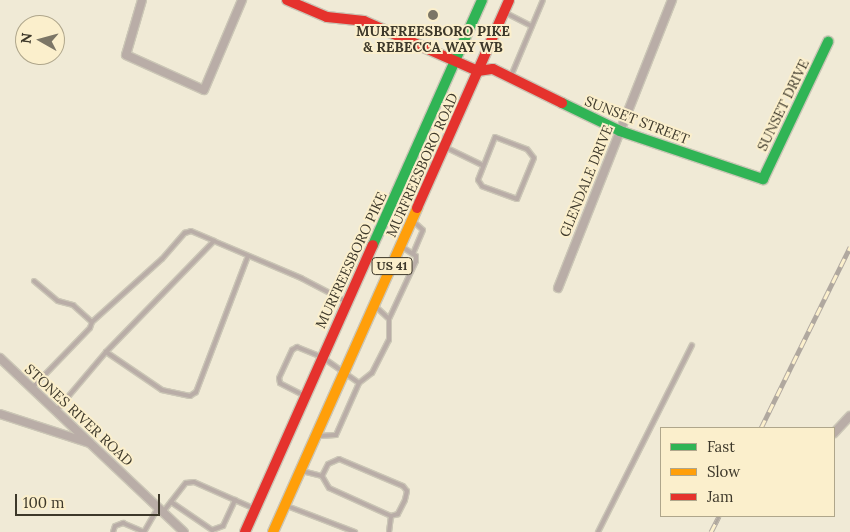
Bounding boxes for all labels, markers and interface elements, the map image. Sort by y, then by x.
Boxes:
marker: MURFREESBORO PIKE & REBECCA WAY WB [427,9,439,21]
north arrow [15,15,65,65]
place label: MURFREESBORO PIKE & REBECCA WAY WB [356,23,510,56]
text: N [17,32,36,45]
street label: SUNSET DRIVE [754,56,812,154]
street label: MURFREESBORO ROAD [383,90,461,240]
street label: SUNSET STREET [582,92,692,148]
street label: GLENDALE DRIVE [556,123,616,239]
street label: MURFREESBORO PIKE [312,189,390,331]
road number: US 41 [371,256,413,276]
street label: STONES RIVER ROAD [21,361,137,469]
legend [660,427,835,517]
text: Fast [707,437,735,456]
text: Slow [707,462,740,481]
scale bar [18,484,162,516]
text: Jam [707,487,734,506]
text: 100 m [23,493,64,512]

